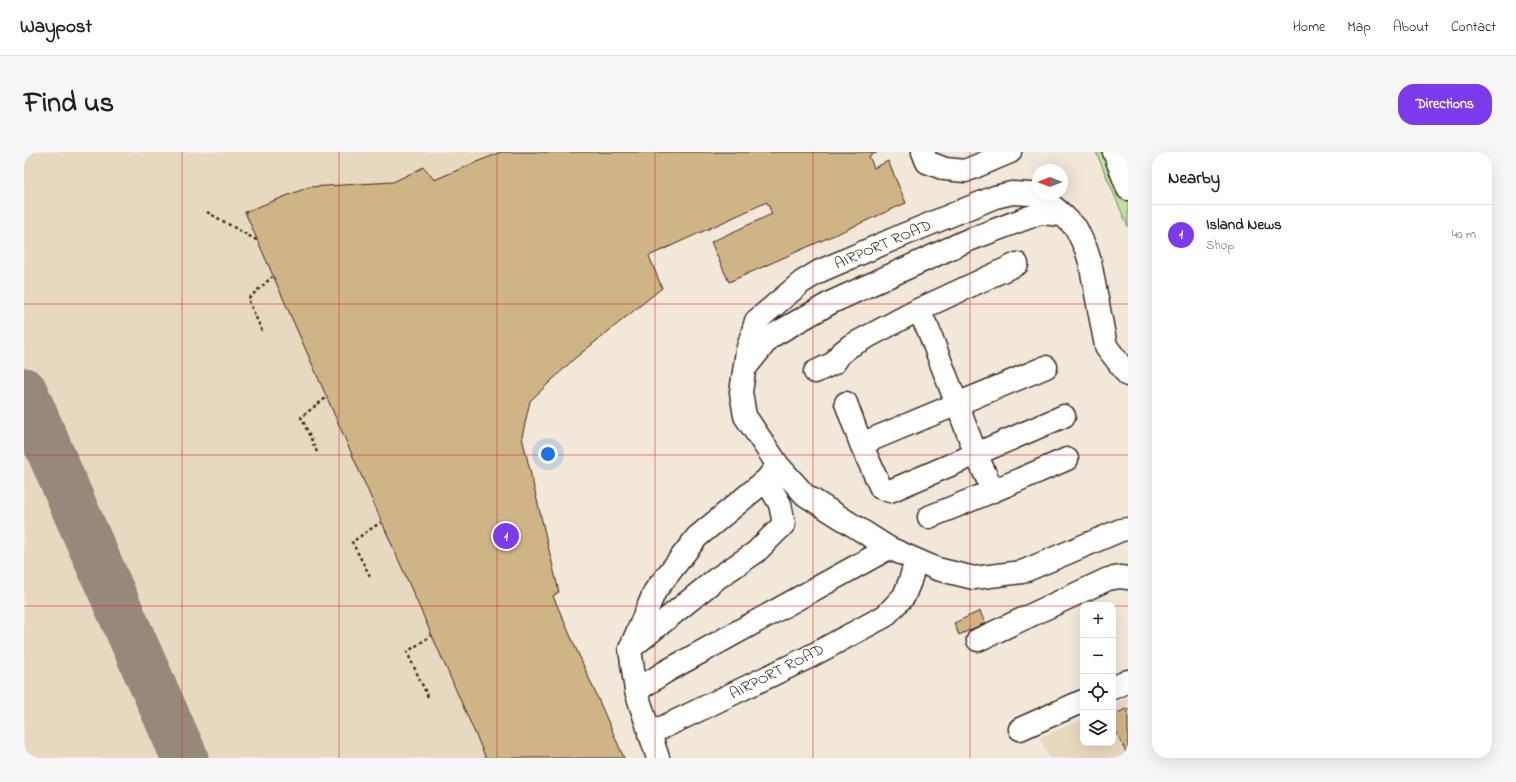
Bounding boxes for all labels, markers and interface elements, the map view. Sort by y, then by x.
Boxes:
text: Waypost [20,14,92,41]
text: Home [1293,17,1325,38]
text: Map [1347,17,1371,38]
text: About [1393,17,1429,38]
text: Contact [1451,17,1496,38]
text: Find us [24,84,114,125]
button: Directions [1398,84,1492,125]
north arrow [1032,164,1068,200]
text: Nearby [1168,166,1220,191]
street label: AIRPORT ROAD [831,214,935,276]
text: Island News [1206,214,1282,236]
text: 1 [1179,225,1183,244]
text: 40 m [1452,225,1476,244]
text: Shop [1206,236,1234,255]
your location [538,444,558,464]
pin: 1 [493,521,519,551]
map controls [1080,602,1116,746]
button: + [1080,602,1116,638]
street label: AIRPORT ROAD [725,638,829,706]
button: − [1080,638,1116,674]
button: locate [1080,674,1116,710]
button: layers [1080,710,1116,746]

